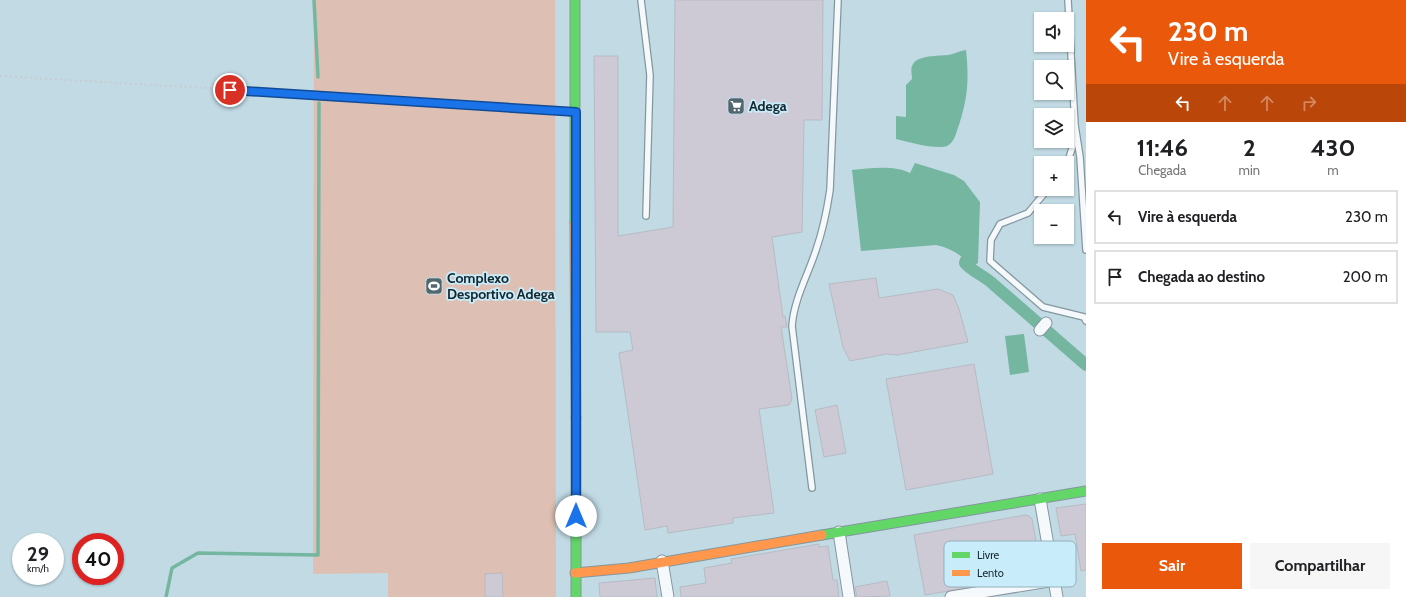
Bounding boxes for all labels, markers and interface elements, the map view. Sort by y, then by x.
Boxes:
map controls [1034,12,1074,244]
button: sound [1034,12,1074,52]
text: 230 m [1168,14,1248,48]
icon: left [1102,16,1154,68]
text: Vire à esquerda [1168,48,1284,70]
button: search [1034,60,1074,100]
pin [213,73,247,107]
icon: arrive [219,79,241,101]
icon: left [1172,92,1194,114]
icon: ahead [1214,92,1236,114]
icon: ahead [1256,92,1278,114]
icon: right [1298,92,1320,114]
supermarket icon: Adega [726,96,746,116]
place label: Adega [749,97,787,115]
button: layers [1034,108,1074,148]
text: 11:46 [1137,133,1188,162]
text: 2 [1243,133,1256,162]
text: 430 [1311,133,1355,162]
button: + [1034,156,1074,196]
text: Chegada [1138,162,1186,178]
text: min [1239,162,1260,178]
text: m [1327,162,1339,178]
button: − [1034,204,1074,244]
icon: left [1104,206,1126,228]
text: Vire à esquerda [1138,208,1237,226]
text: 230 m [1345,208,1388,226]
icon: arrive [1104,266,1126,288]
text: Chegada ao destino [1138,268,1265,286]
text: 200 m [1343,268,1388,286]
place label: Complexo Desportivo Adega [447,269,555,303]
sports icon: Complexo Desportivo Adega [424,276,444,296]
position arrow [555,495,597,537]
speed limit sign: 40 [72,533,124,585]
legend [944,541,1076,587]
text: 29 [27,542,49,566]
button: Sair [1102,543,1242,589]
button: Compartilhar [1250,543,1390,589]
text: Livre [977,548,1000,562]
text: km/h [27,562,49,575]
text: Lento [977,566,1004,580]

